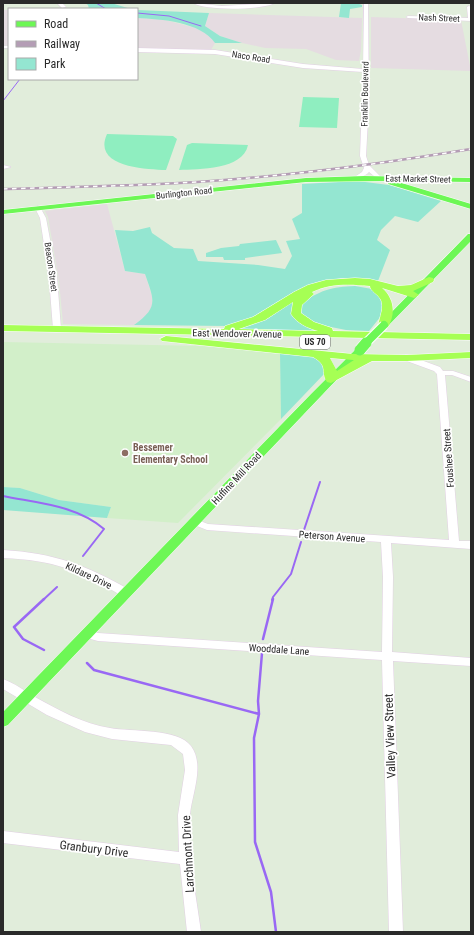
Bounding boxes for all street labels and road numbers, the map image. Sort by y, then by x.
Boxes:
street label: Nash Street [418,12,460,24]
street label: Naco Road [231,49,271,65]
street label: Franklin Boulevard [359,61,371,127]
street label: East Market Street [385,173,451,185]
street label: Burlington Road [155,185,213,201]
street label: Beacon Street [43,242,59,293]
street label: East Wendover Avenue [192,327,282,340]
road number: US 70 [300,335,330,349]
street label: Foushee Street [441,428,456,488]
street label: Huffine Mill Road [209,450,263,507]
street label: Peterson Avenue [298,529,366,544]
street label: Kildare Drive [64,560,114,591]
street label: Wooddale Lane [248,642,310,657]
street label: Valley View Street [382,693,398,779]
street label: Larchmont Drive [179,815,197,893]
street label: Granbury Drive [59,838,130,860]

